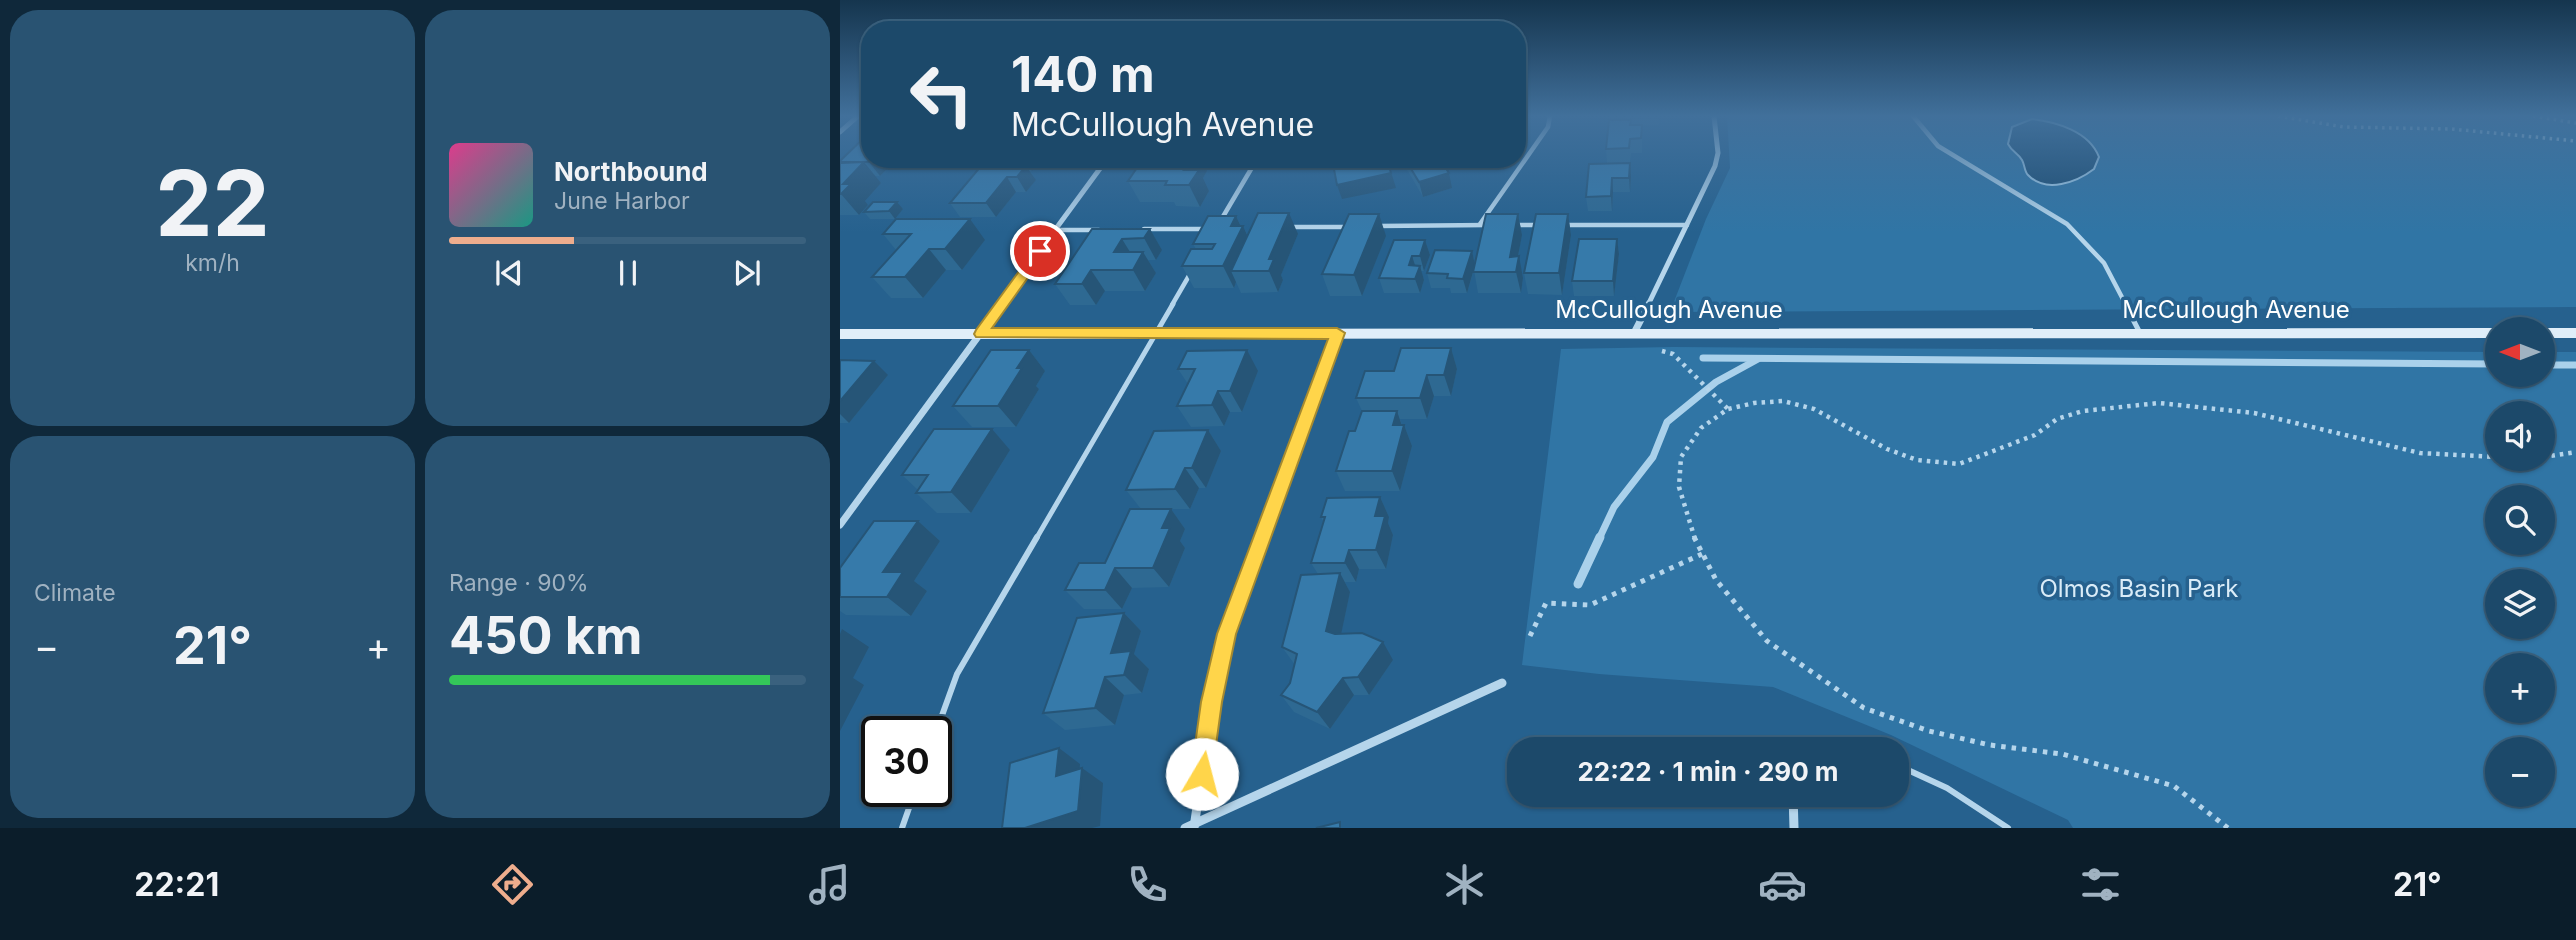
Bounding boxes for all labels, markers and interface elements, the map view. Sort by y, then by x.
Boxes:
text: 140 m [1011,45,1155,104]
icon: left [896,49,987,140]
text: McCullough Avenue [1011,105,1314,144]
text: 22 [155,148,270,258]
text: Northbound [554,156,708,187]
text: June Harbor [554,187,690,215]
pin [1010,221,1070,281]
icon: arrive [1021,232,1059,270]
text: km/h [185,249,240,277]
icon: previous [490,254,528,292]
icon: pause [609,254,647,292]
icon: next [728,254,766,292]
street label: McCullough Avenue [1555,295,1783,324]
street label: McCullough Avenue [2122,295,2350,324]
north arrow [2485,317,2555,387]
map controls [2485,317,2555,807]
button: sound [2485,401,2555,471]
button: search [2485,485,2555,555]
text: Range · 90% [449,569,589,597]
button: layers [2485,569,2555,639]
park label: Olmos Basin Park [2040,574,2238,603]
text: Climate [34,579,116,607]
text: 450 km [449,604,642,667]
text: 21° [173,614,252,677]
text: − [34,623,59,669]
text: + [366,623,391,669]
button: + [2485,653,2555,723]
speed limit sign: 30 [861,716,952,807]
position arrow [1165,737,1239,811]
button: − [2485,737,2555,807]
text: 22:22 · 1 min · 290 m [1577,756,1839,787]
icon: directions [488,860,537,909]
icon: music [805,860,854,909]
icon: phone [1123,860,1172,909]
icon: climate [1440,860,1489,909]
icon: car [1758,860,1807,909]
icon: filters [2076,860,2125,909]
text: 22:21 [134,865,219,904]
text: 21° [2393,865,2442,904]

